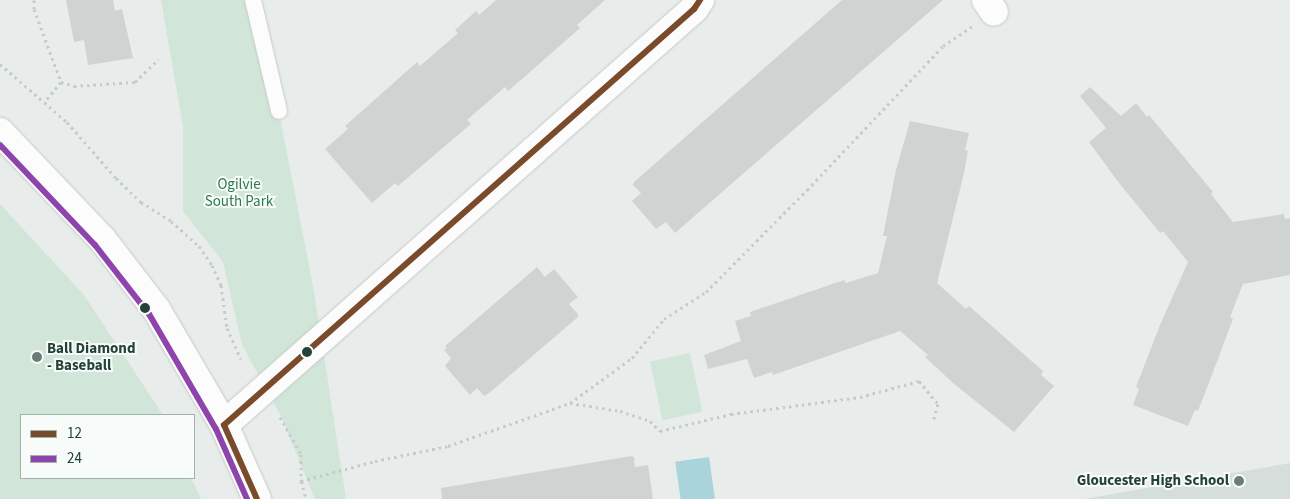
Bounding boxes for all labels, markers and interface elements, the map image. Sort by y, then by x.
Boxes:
park label: Ogilvie South Park [205,175,273,210]
unlabelled marker [140,303,150,313]
place label: Ball Diamond - Baseball [47,339,135,374]
unlabelled marker [302,347,312,357]
marker: Ball Diamond - Baseball [31,351,43,363]
legend [20,414,195,479]
text: 12 [67,423,82,444]
text: 24 [67,448,82,469]
place label: Gloucester High School [1077,472,1229,490]
marker: Gloucester High School [1233,475,1245,487]

